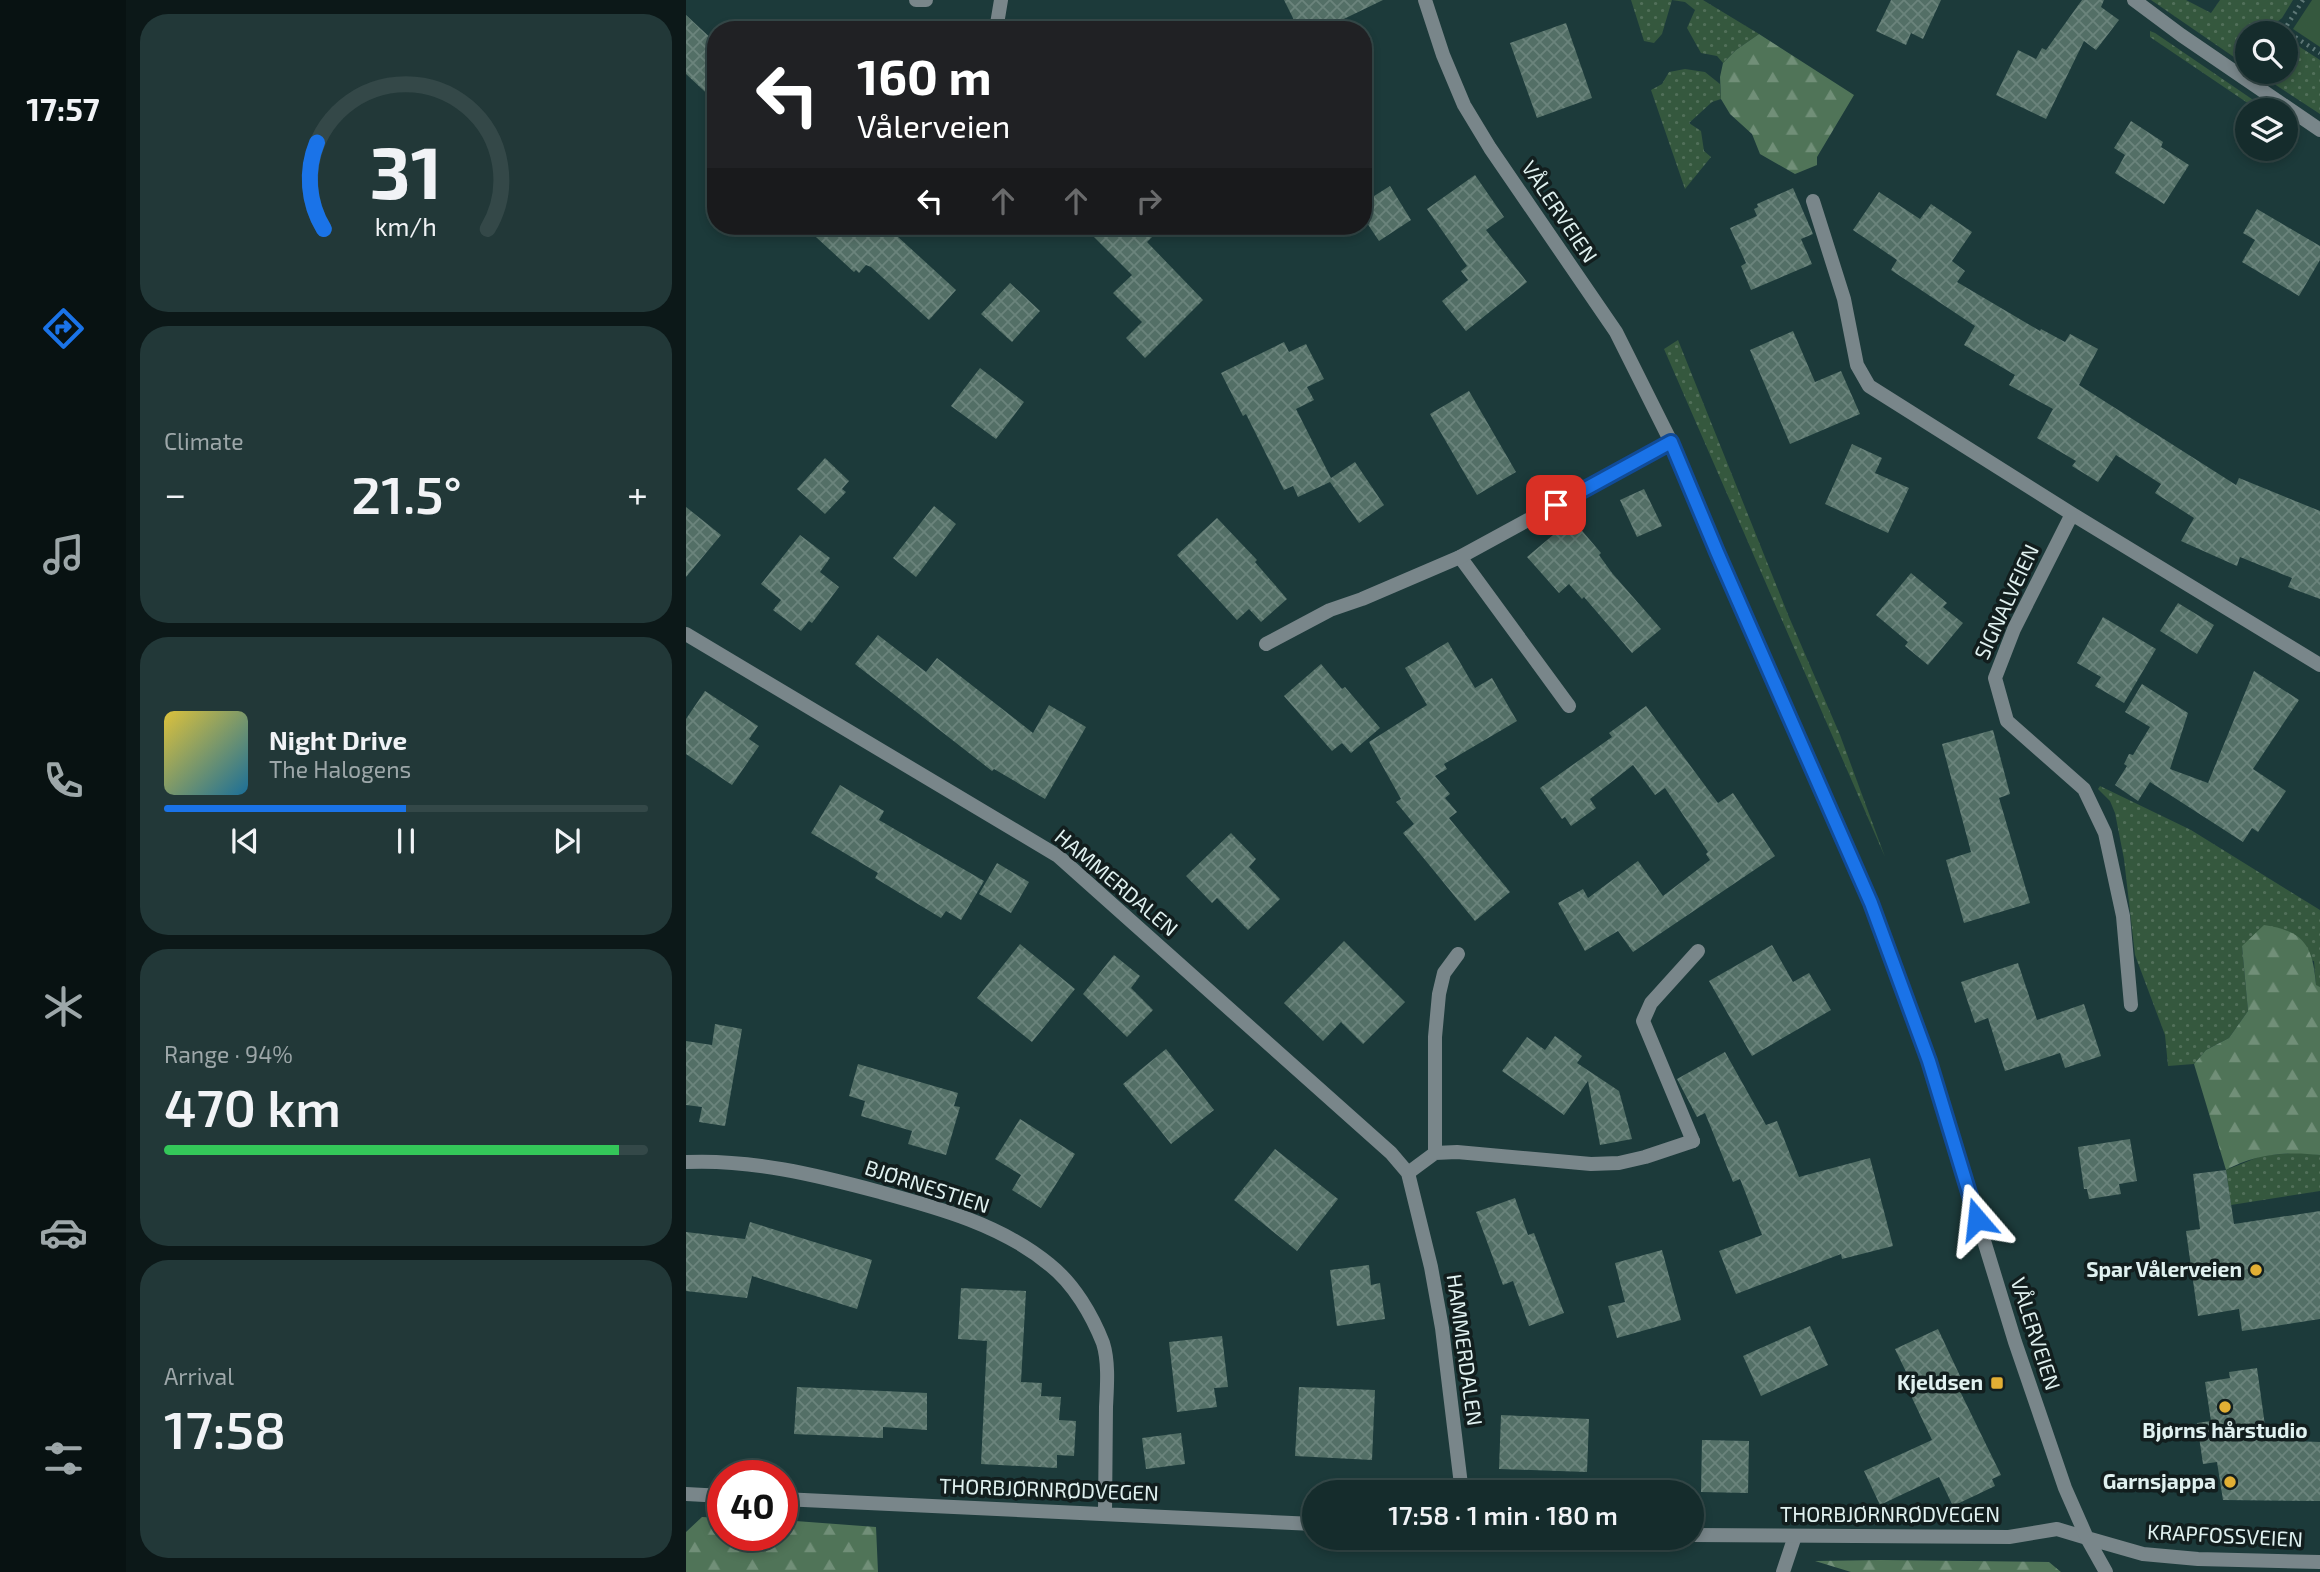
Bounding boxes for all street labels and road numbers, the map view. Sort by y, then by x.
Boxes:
street label: VÅLERVEIEN [1517,156,1603,267]
street label: SIGNALVEIEN [1968,540,2043,663]
street label: HAMMERDALEN [1050,823,1184,941]
street label: BJØRNESTIEN [862,1154,993,1217]
street label: HAMMERDALEN [1442,1272,1489,1427]
street label: VÅLERVEIEN [2006,1274,2066,1393]
street label: THORBJØRNRØDVEGEN [939,1472,1159,1505]
street label: THORBJØRNRØDVEGEN [1780,1501,2000,1526]
street label: KRAPFOSSVEIEN [2146,1518,2304,1551]

